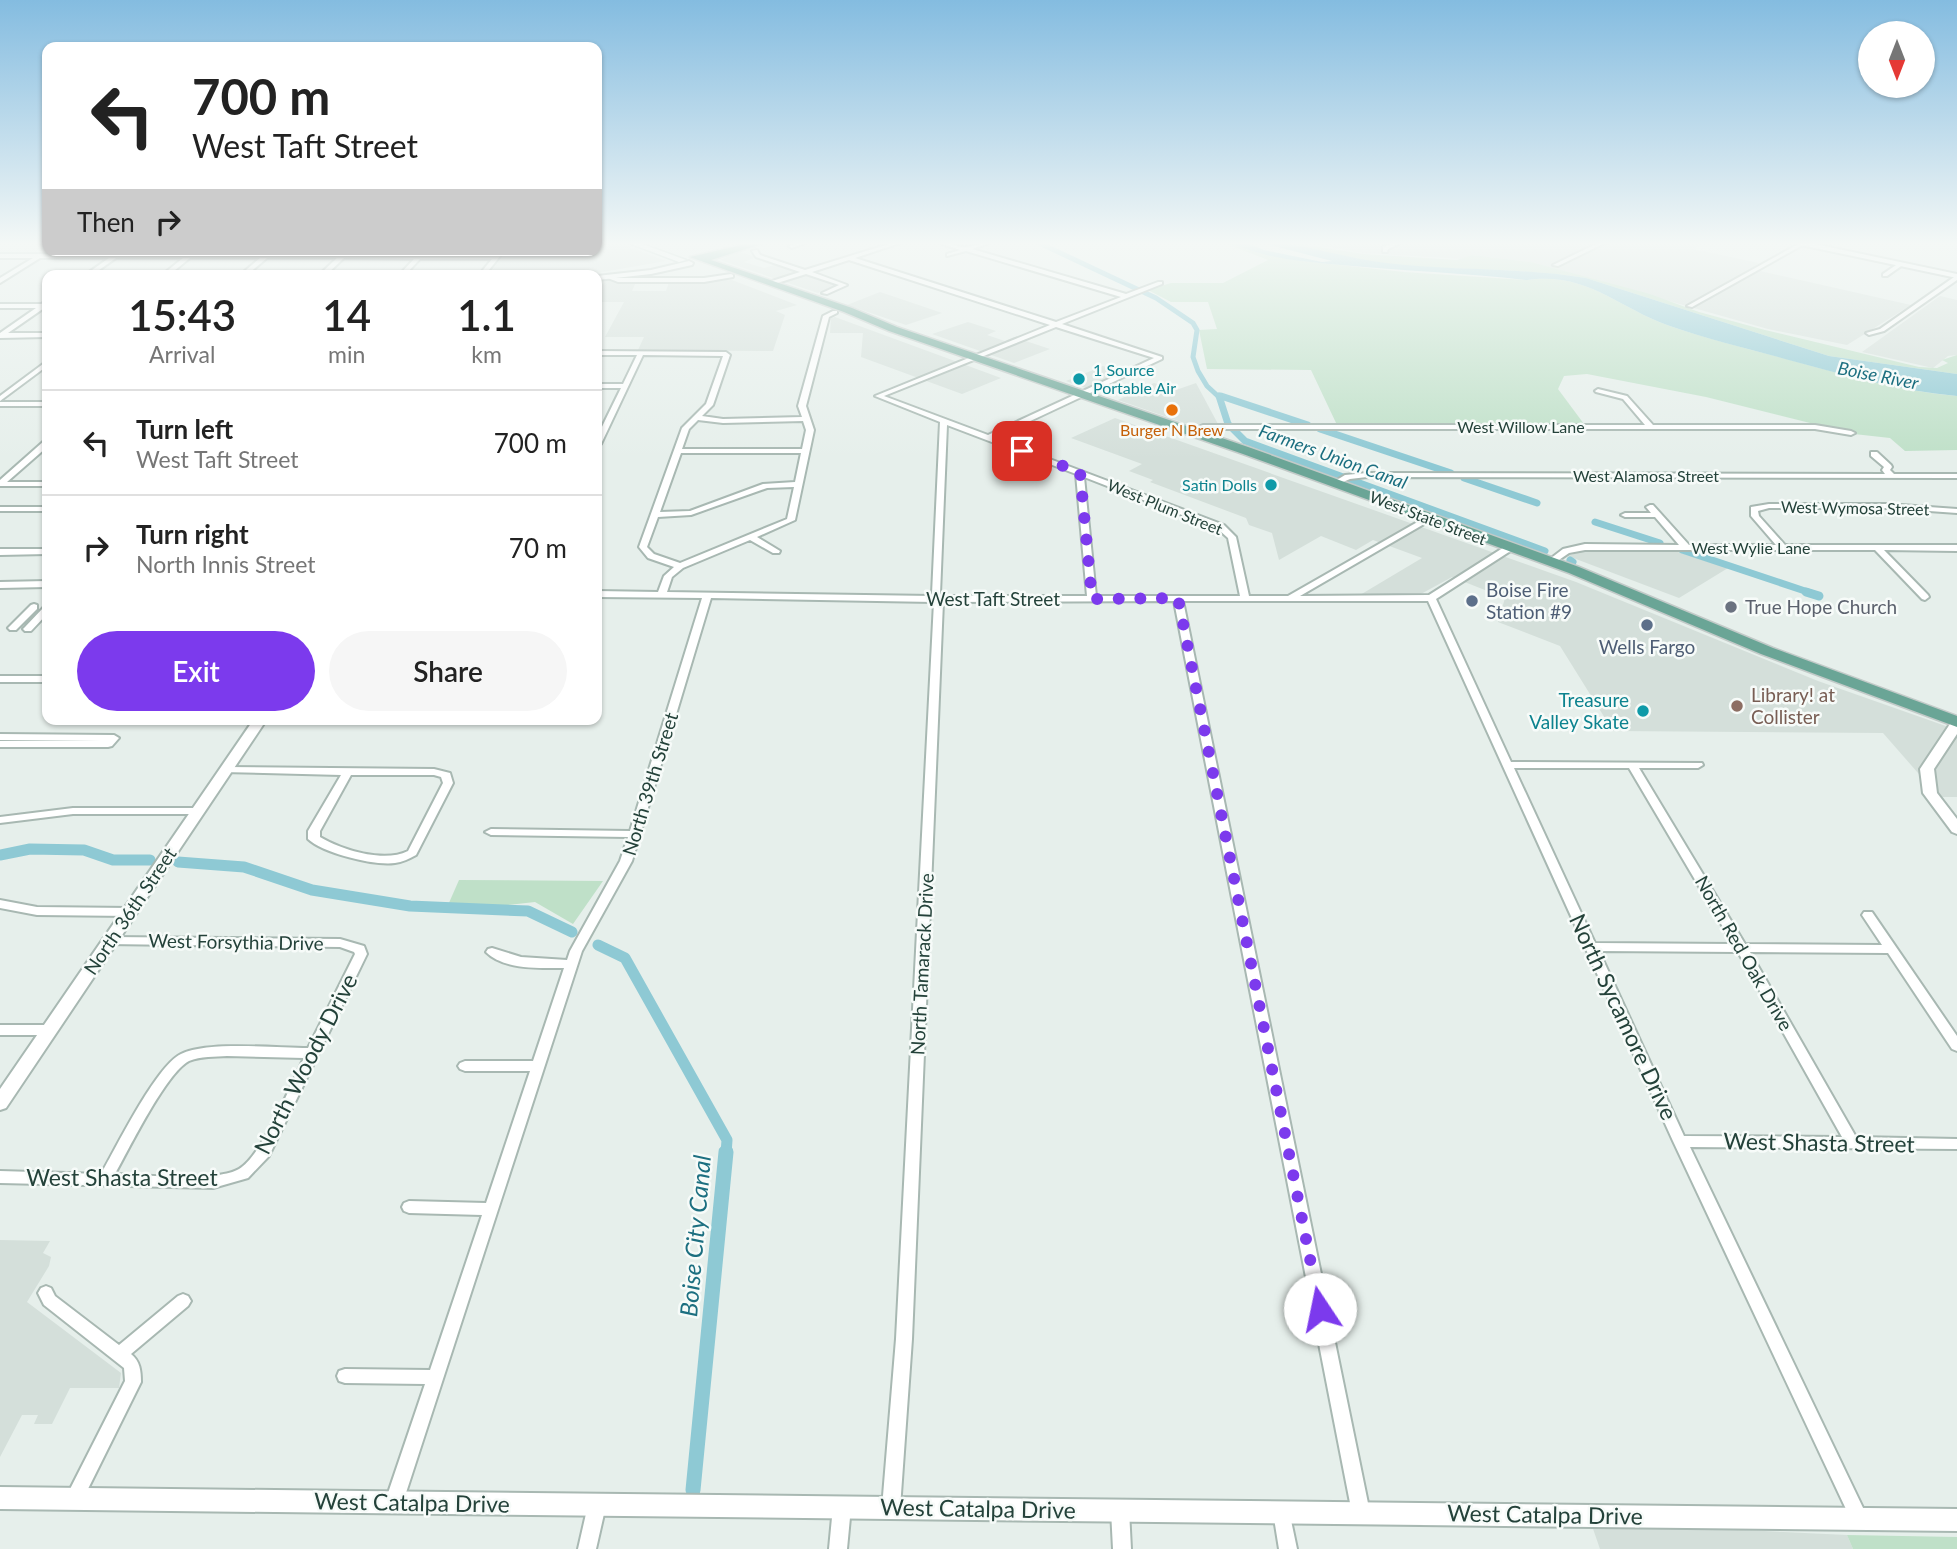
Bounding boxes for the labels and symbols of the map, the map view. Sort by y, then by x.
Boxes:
north arrow [1858,21,1936,98]
water label: Boise River [1836,356,1921,394]
place label: 1 Source Portable Air [1093,360,1176,397]
marker: 1 Source Portable Air [1071,371,1087,387]
marker: Burger N Brew [1164,402,1180,418]
street label: West Willow Lane [1457,417,1585,436]
water label: Farmers Union Canal [1256,419,1410,493]
place label: Burger N Brew [1120,420,1224,439]
pin [992,421,1052,481]
street label: West Alamosa Street [1573,466,1719,485]
street label: West Plum Street [1105,475,1226,538]
place label: Satin Dolls [1182,475,1257,494]
marker: Satin Dolls [1263,477,1279,493]
street label: West State Street [1367,487,1489,549]
street label: West Wymosa Street [1781,497,1930,518]
street label: West Wylie Lane [1692,538,1810,557]
place label: Boise Fire Station #9 [1486,578,1572,623]
street label: West Taft Street [926,587,1060,610]
marker: Boise Fire Station #9 [1464,593,1480,609]
place label: True Hope Church [1745,595,1897,618]
marker: True Hope Church [1723,599,1739,615]
marker: Wells Fargo [1639,617,1655,633]
place label: Wells Fargo [1599,635,1695,658]
place label: Library! at Collister [1751,683,1835,728]
place label: Treasure Valley Skate [1529,688,1629,733]
marker: Library! at Collister [1729,698,1745,714]
marker: Treasure Valley Skate [1635,703,1651,719]
street label: North 39th Street [617,709,682,858]
street label: North 36th Street [79,843,181,979]
street label: North Red Oak Drive [1691,871,1798,1034]
street label: North Tamarack Drive [905,872,938,1056]
street label: North Sycamore Drive [1564,909,1684,1124]
street label: West Forsythia Drive [148,928,324,955]
street label: North Woody Drive [248,969,363,1158]
street label: West Shasta Street [1723,1126,1916,1158]
water label: Boise City Canal [673,1153,716,1318]
street label: West Shasta Street [26,1163,218,1191]
position arrow [1283,1272,1357,1346]
street label: West Catalpa Drive [314,1486,510,1518]
street label: West Catalpa Drive [880,1492,1076,1524]
street label: West Catalpa Drive [1447,1498,1643,1530]

